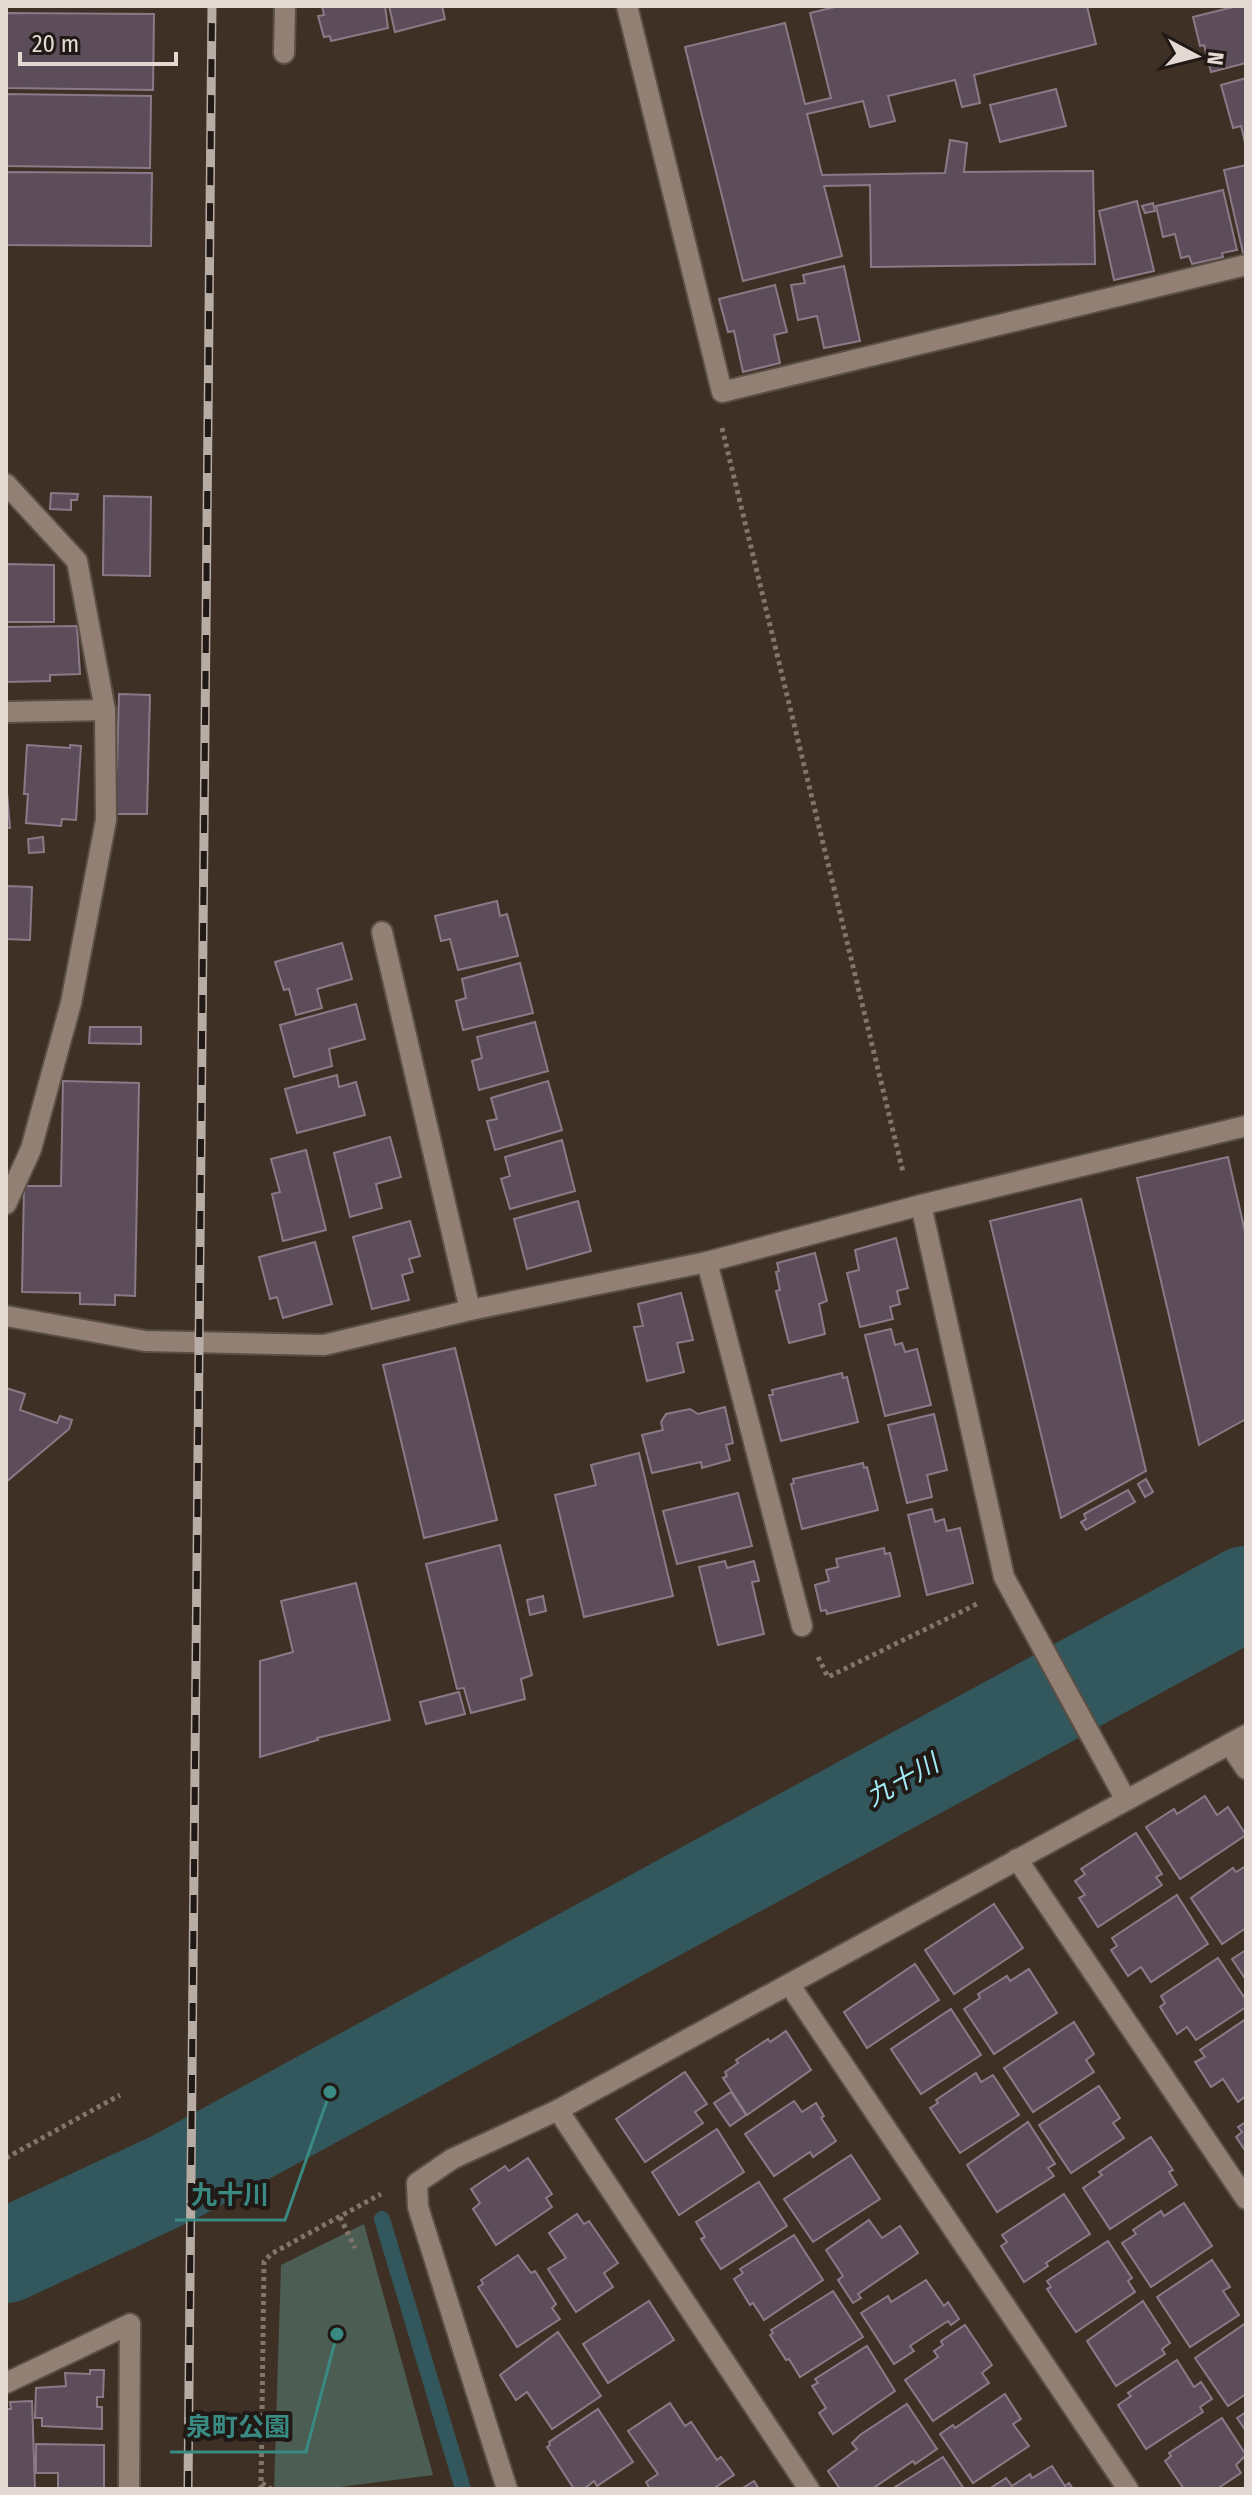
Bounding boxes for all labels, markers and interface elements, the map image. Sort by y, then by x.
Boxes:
scale bar [20,16,176,66]
north arrow [1156,16,1236,96]
text: 20 m [32,30,79,58]
text: N [1201,50,1230,67]
water label: 九十川 [861,1747,946,1813]
callout: 九十川 [175,2170,285,2220]
text: 九十川 [191,2180,269,2211]
callout: 泉町公園 [170,2402,306,2452]
text: 泉町公園 [186,2412,290,2443]

